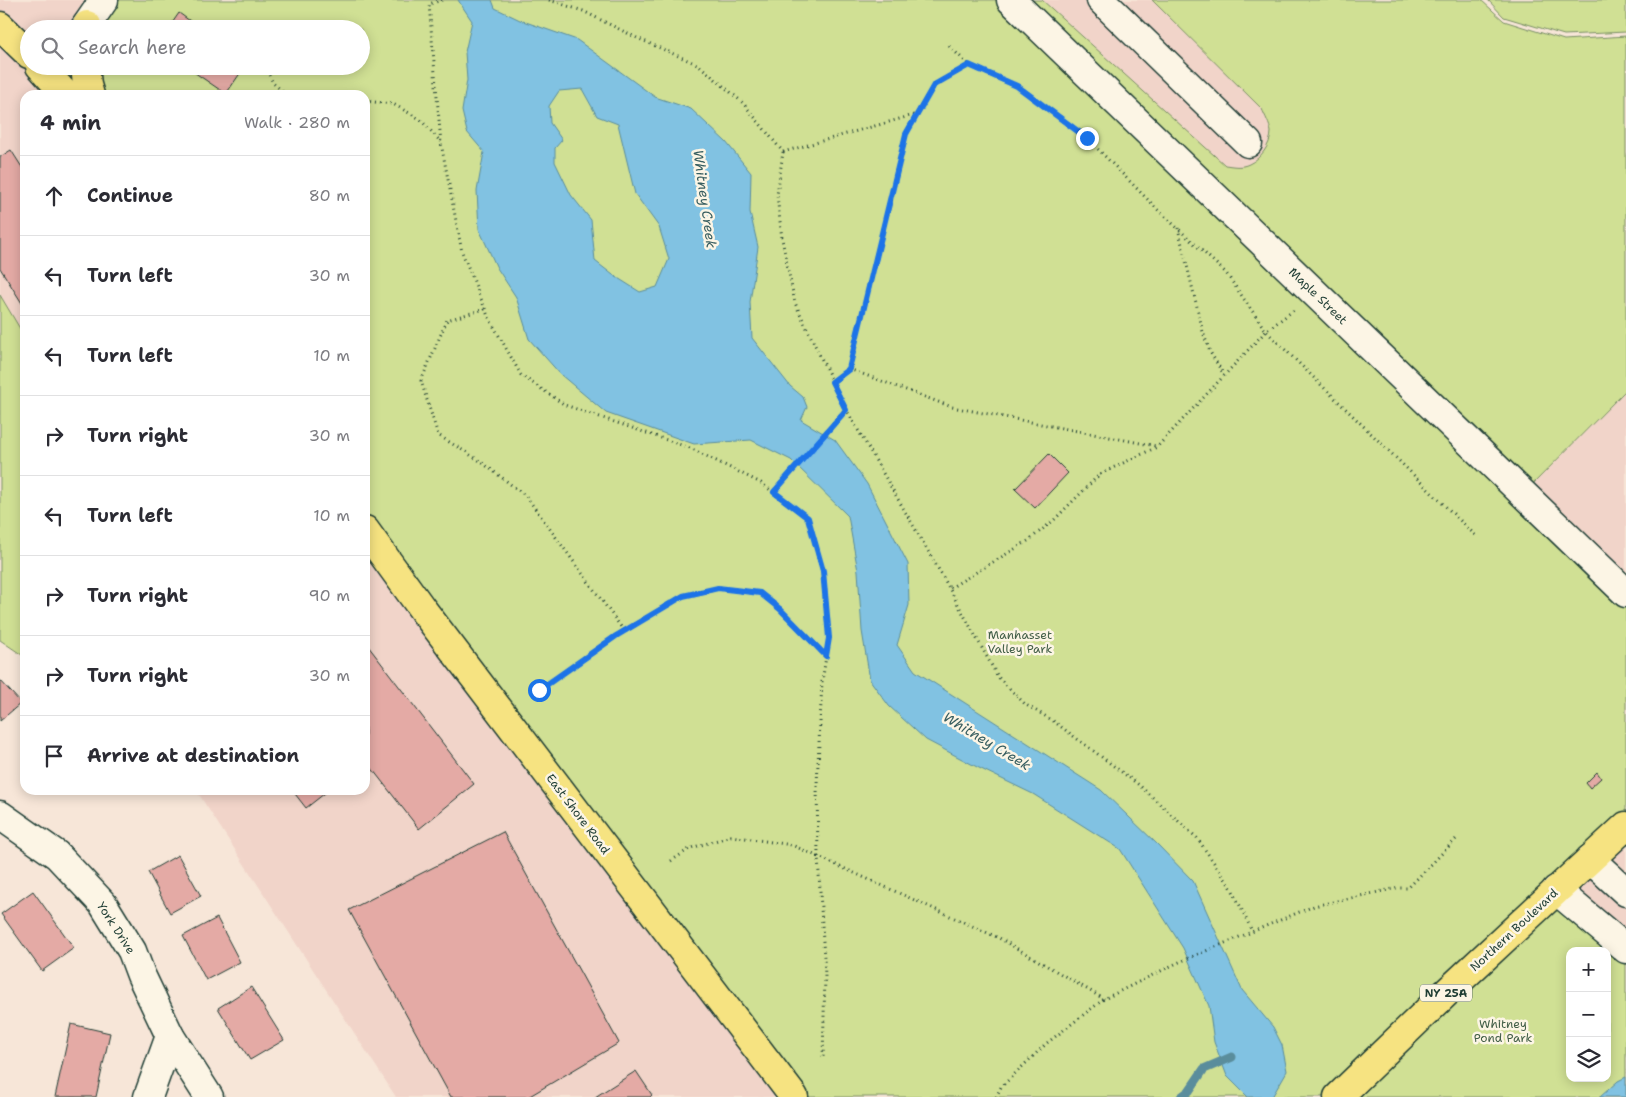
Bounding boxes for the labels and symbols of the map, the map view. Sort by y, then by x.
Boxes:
route end [1076,127,1099,150]
water label: Whitney Creek [689,149,721,249]
street label: Maple Street [1285,264,1351,328]
park label: Manhasset Valley Park [988,627,1053,657]
route start [528,679,551,702]
water label: Whitney Creek [940,708,1034,774]
street label: East Shore Road [542,771,614,858]
street label: Northern Boulevard [1467,885,1562,975]
street label: York Drive [93,899,139,957]
road number: NY 25A [1420,984,1472,1001]
park label: Whitney Pond Park [1474,1016,1532,1046]

